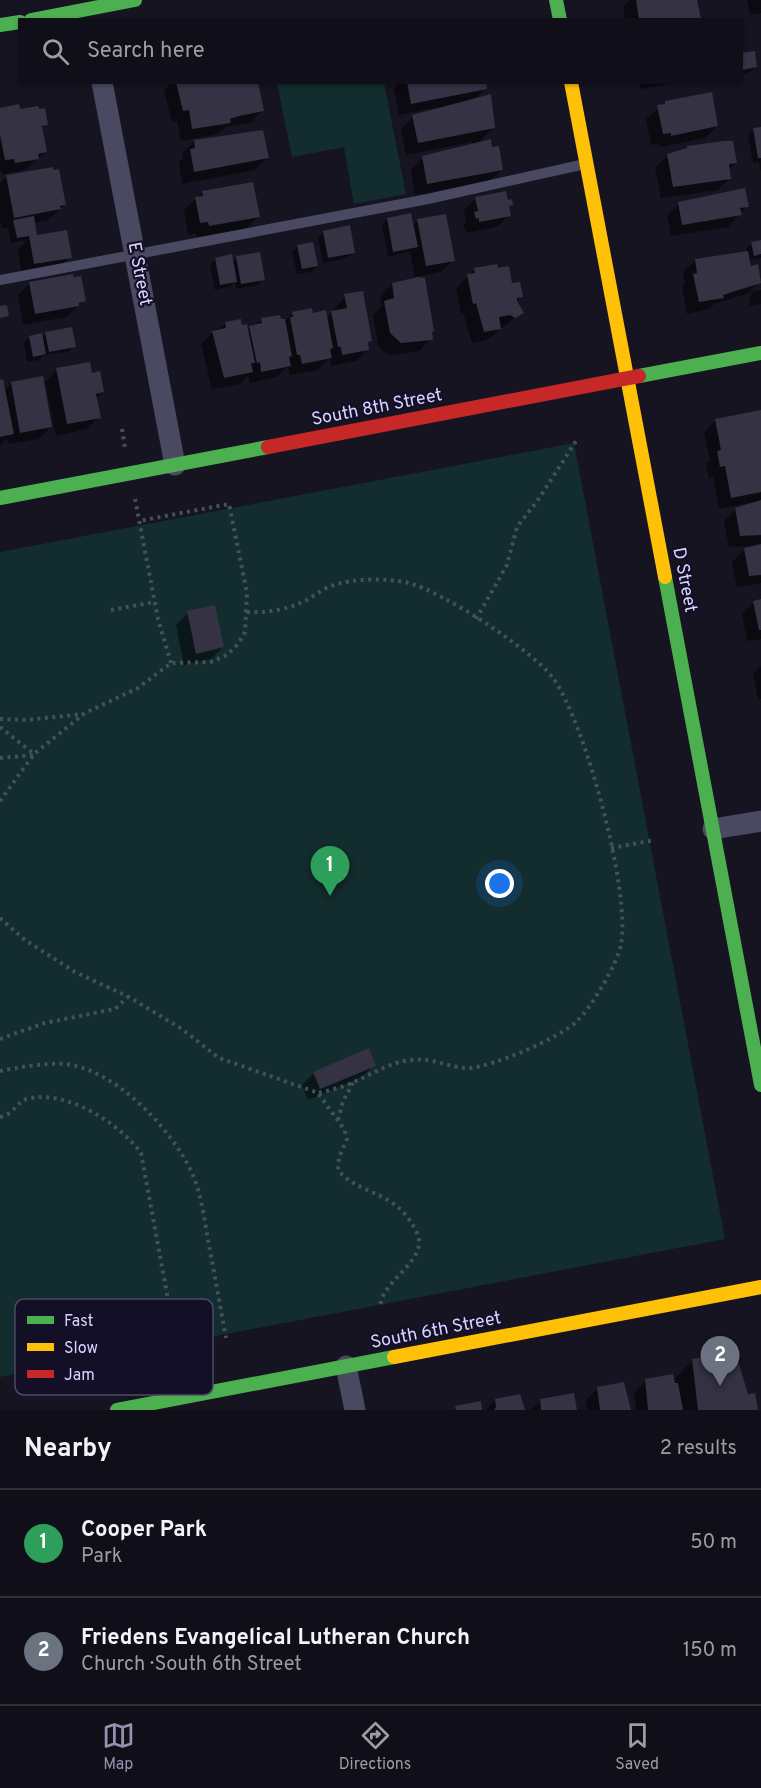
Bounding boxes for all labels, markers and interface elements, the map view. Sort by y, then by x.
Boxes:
search box [18,18,743,84]
icon: search [39,35,72,68]
text: Search here [87,38,205,65]
street label: E Street [122,240,156,308]
street label: South 8th Street [310,384,444,432]
street label: D Street [666,545,702,615]
pin: 1 [310,846,350,896]
your location [485,869,514,898]
legend [15,1299,213,1395]
street label: South 6th Street [369,1307,503,1355]
text: Fast [64,1312,94,1332]
pin: 2 [700,1336,740,1386]
text: Slow [64,1339,98,1359]
text: Jam [64,1366,95,1386]
text: Nearby [24,1433,112,1466]
text: 2 results [660,1436,737,1462]
text: Cooper Park [81,1517,207,1544]
text: 1 [40,1530,48,1556]
text: 50 m [690,1530,737,1556]
text: Park [81,1544,122,1570]
text: Friedens Evangelical Lutheran Church [81,1625,470,1652]
text: 2 [37,1638,50,1664]
text: 150 m [683,1638,737,1664]
text: Church · South 6th Street [81,1652,302,1678]
tab: Map [102,1719,135,1775]
tab: Directions [339,1719,411,1775]
tab: Saved [615,1719,659,1775]

